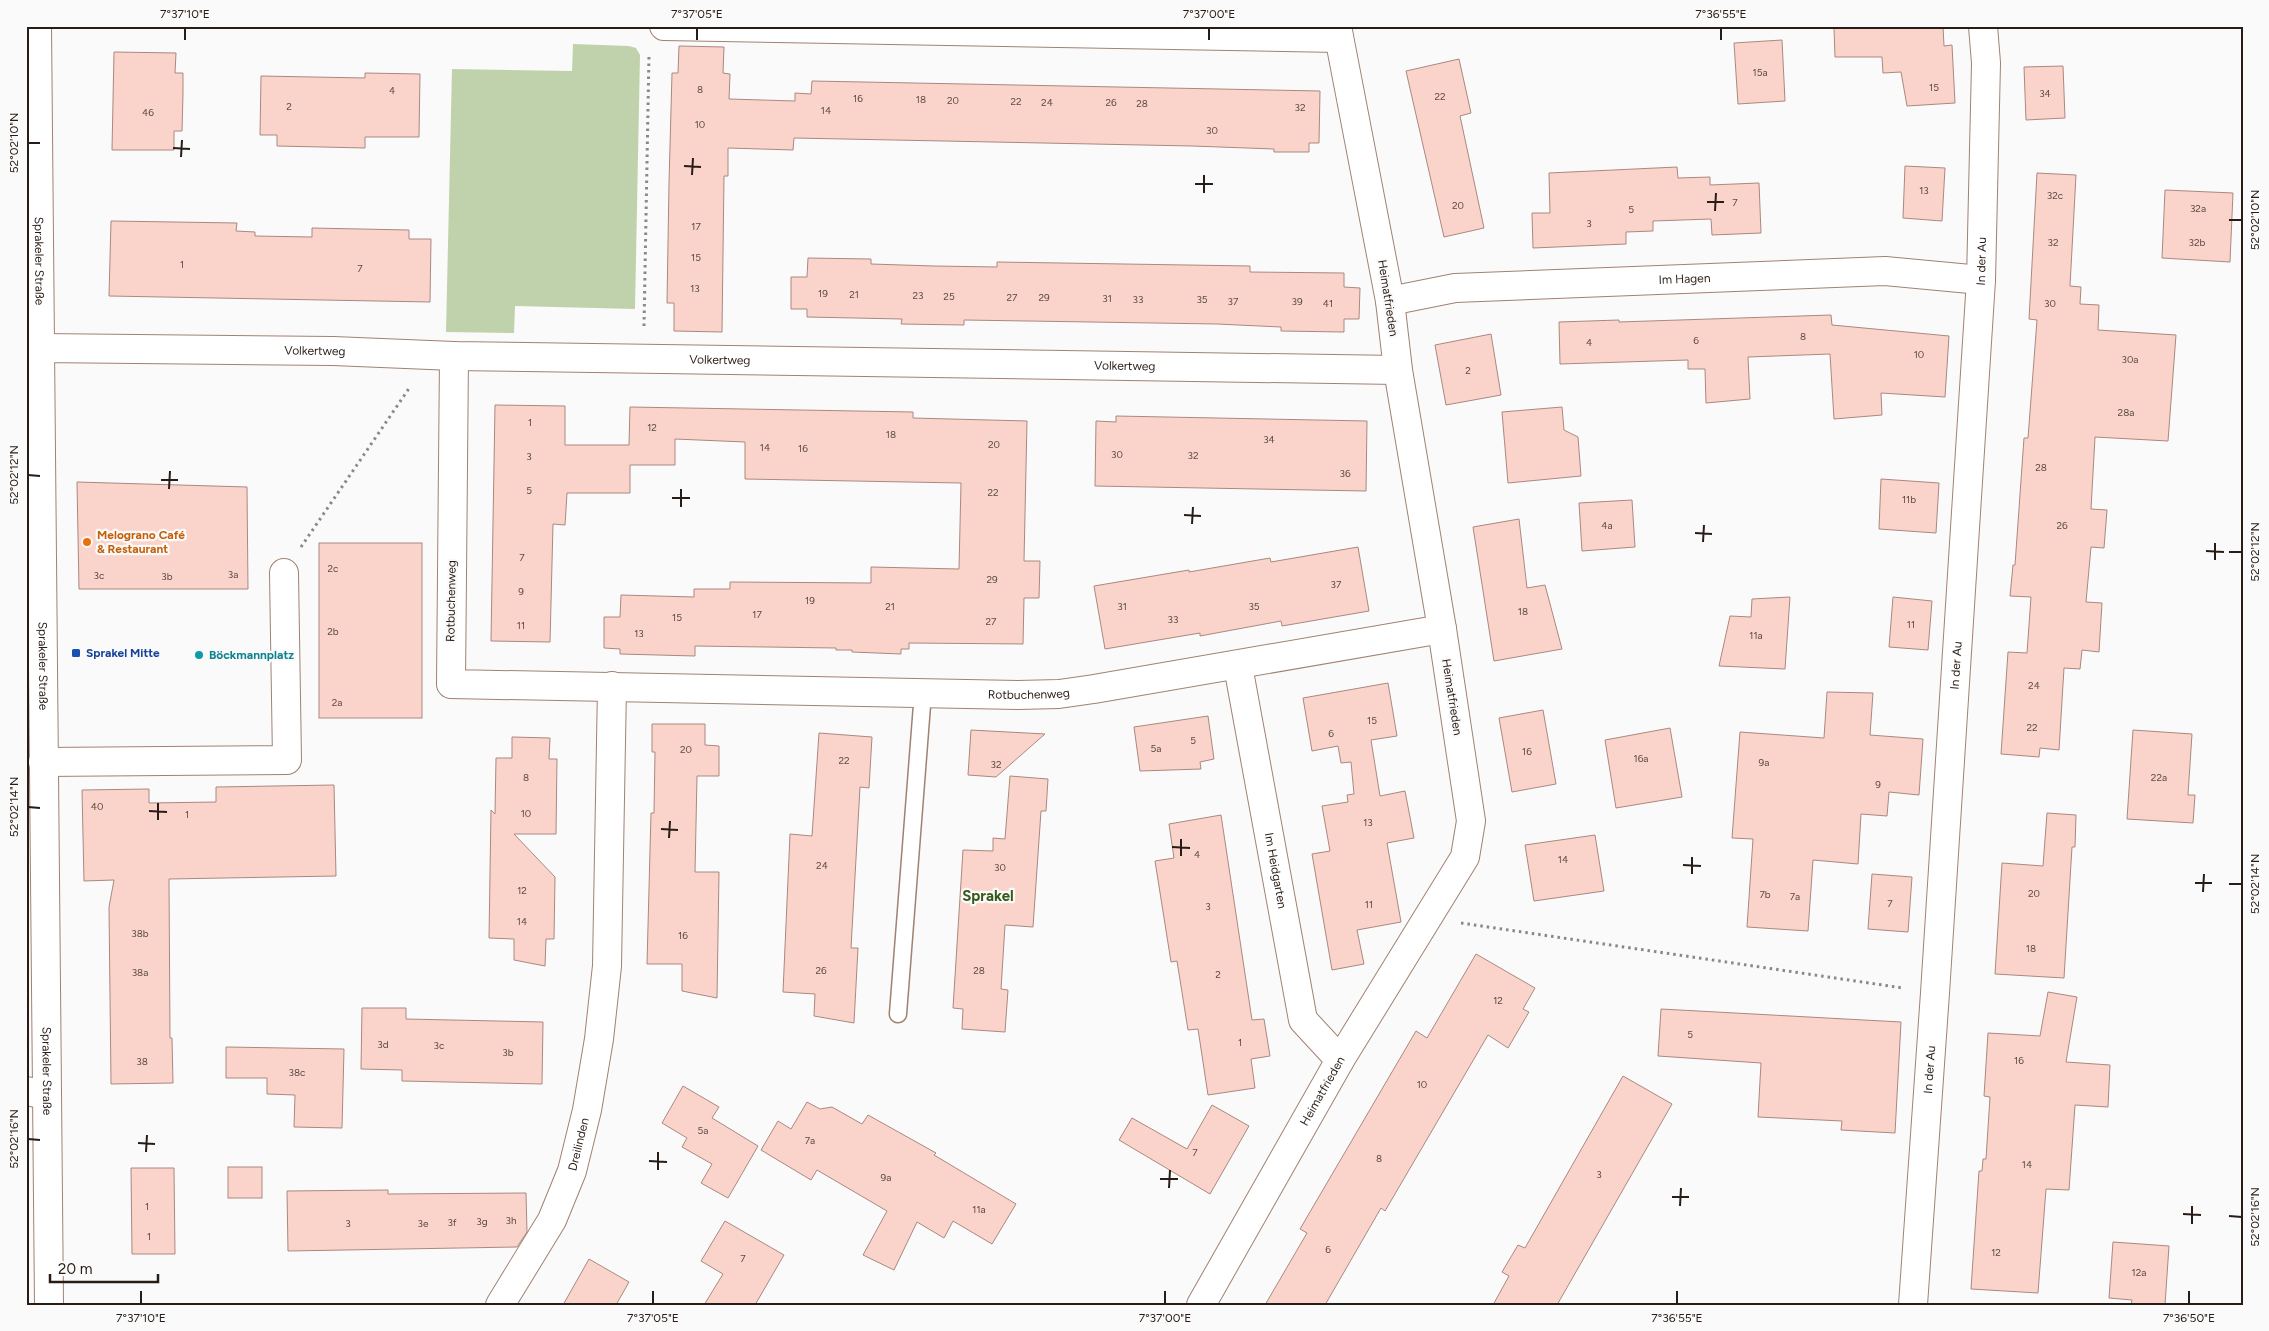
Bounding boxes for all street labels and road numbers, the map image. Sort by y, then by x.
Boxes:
street label: Sprakeler Straße [32,217,47,306]
street label: In der Au [1974,237,1989,286]
street label: Heimatfrieden [1375,259,1401,338]
street label: Im Hagen [1658,271,1711,287]
street label: Volkertweg [284,344,346,359]
street label: Volkertweg [689,352,751,367]
street label: Volkertweg [1094,358,1155,373]
street label: Rotbuchenweg [443,560,459,642]
street label: Sprakeler Straße [36,622,50,711]
street label: In der Au [1948,641,1965,690]
street label: Heimatfrieden [1439,658,1465,737]
street label: Rotbuchenweg [988,686,1071,702]
street label: Im Heidgarten [1262,832,1289,910]
street label: Sprakeler Straße [39,1027,54,1116]
street label: In der Au [1921,1045,1938,1094]
street label: Heimatfrieden [1297,1054,1348,1128]
street label: Dreilinden [565,1116,592,1172]

